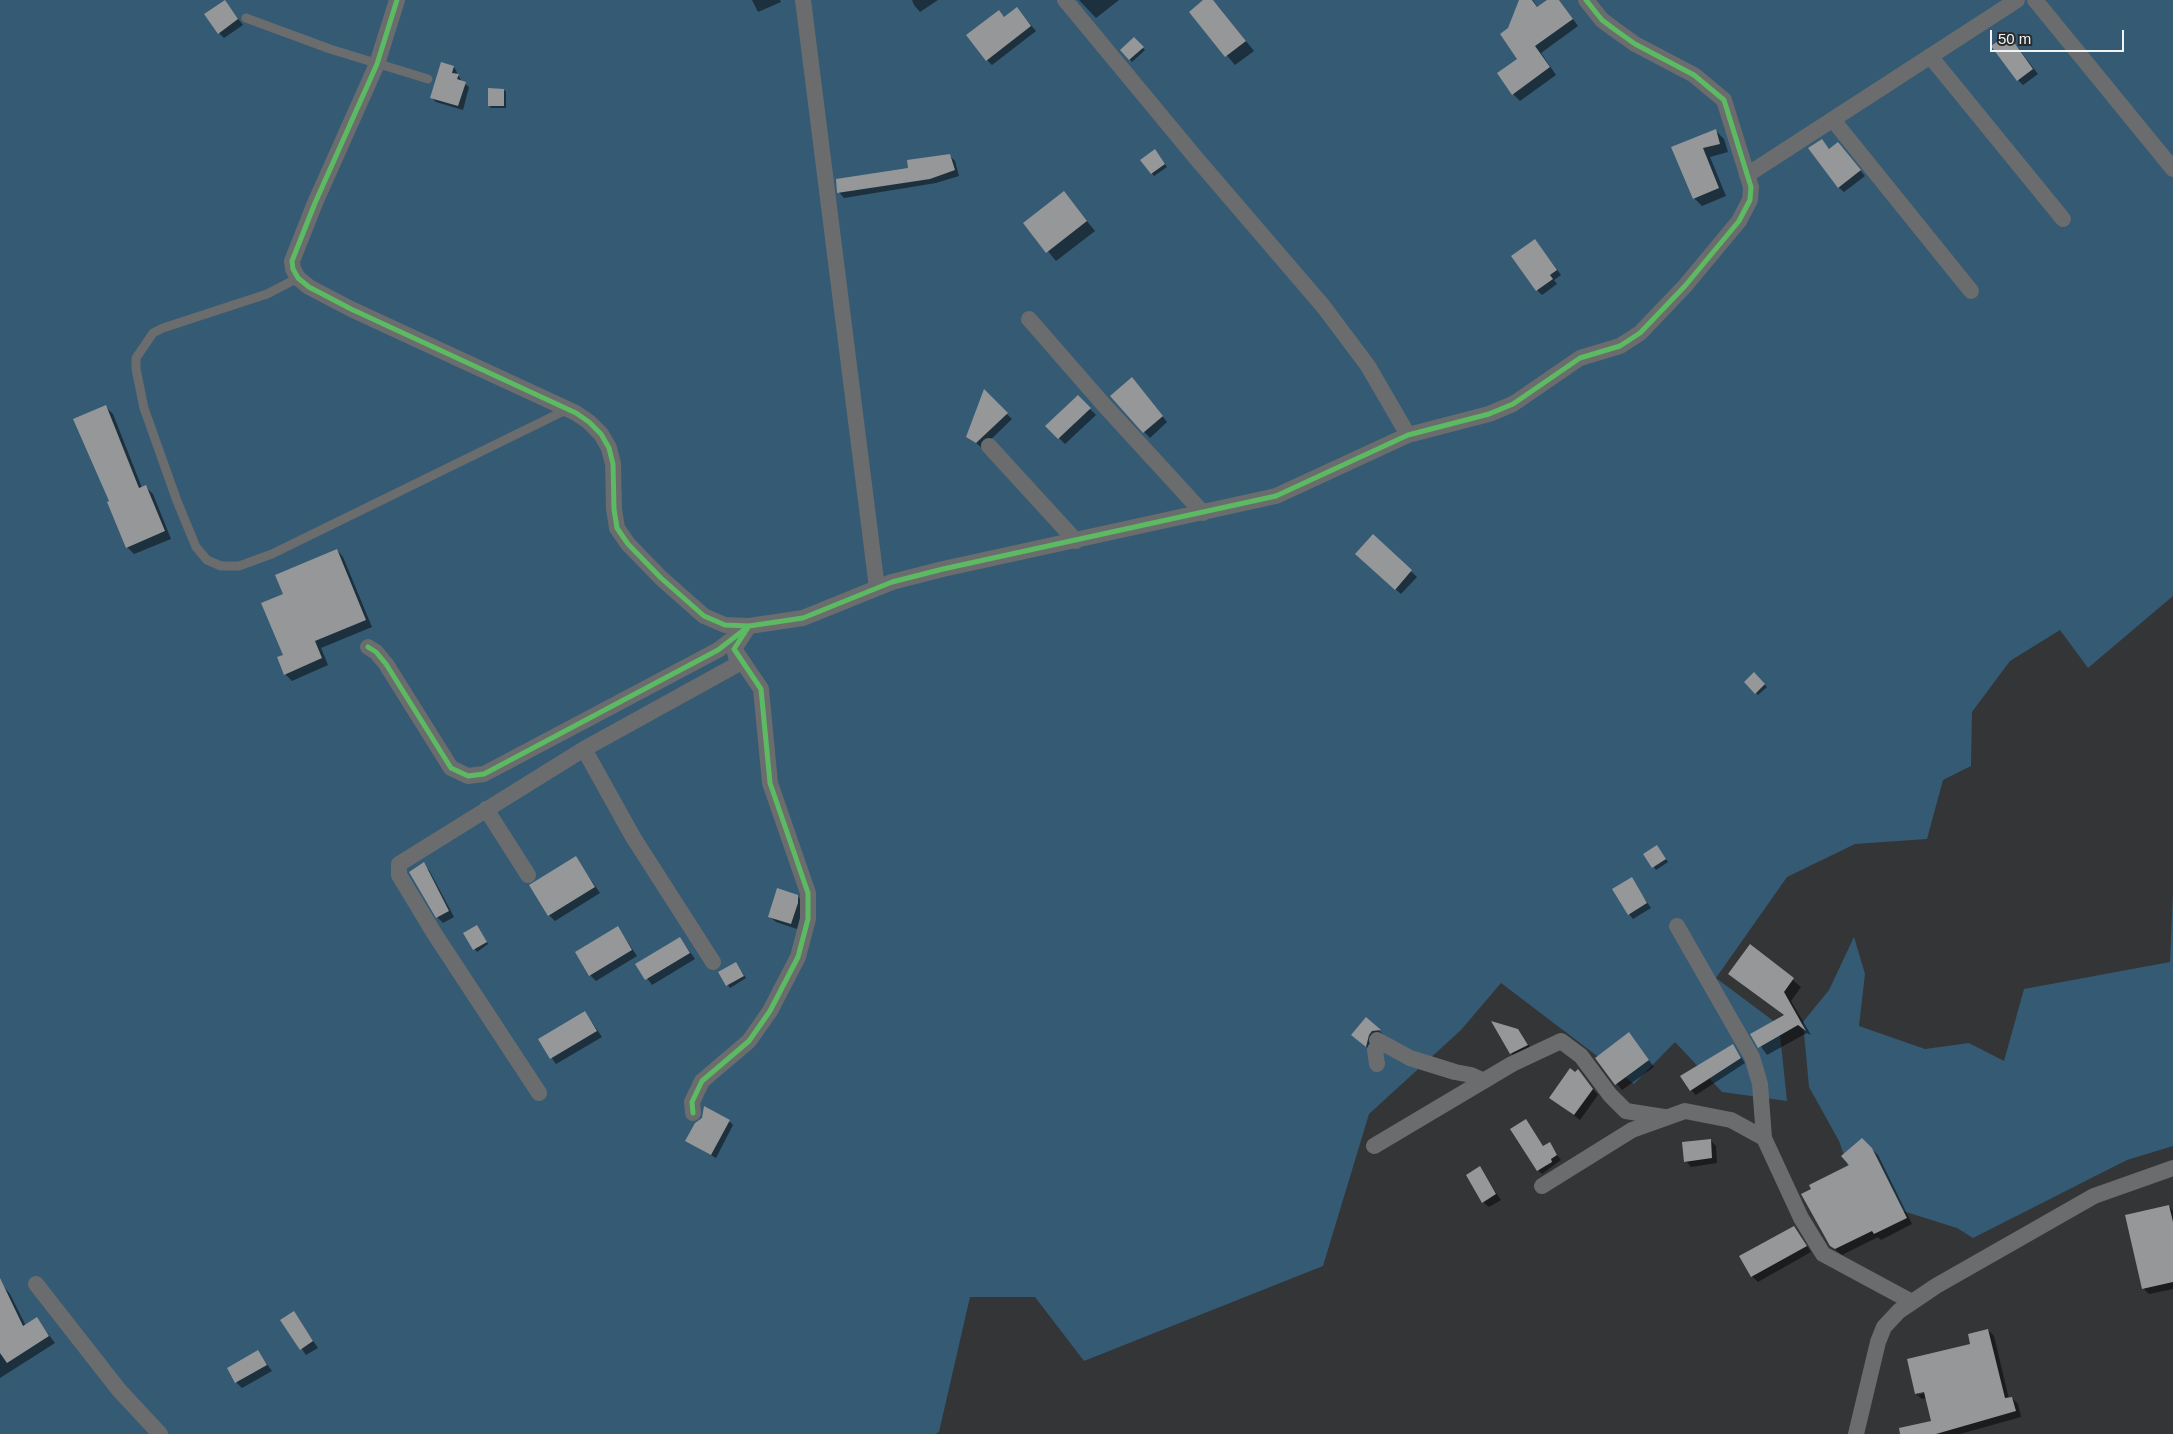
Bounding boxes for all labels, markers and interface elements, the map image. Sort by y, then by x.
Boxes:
scale bar [1993,20,2127,52]
text: 50 m [1998,30,2031,47]

